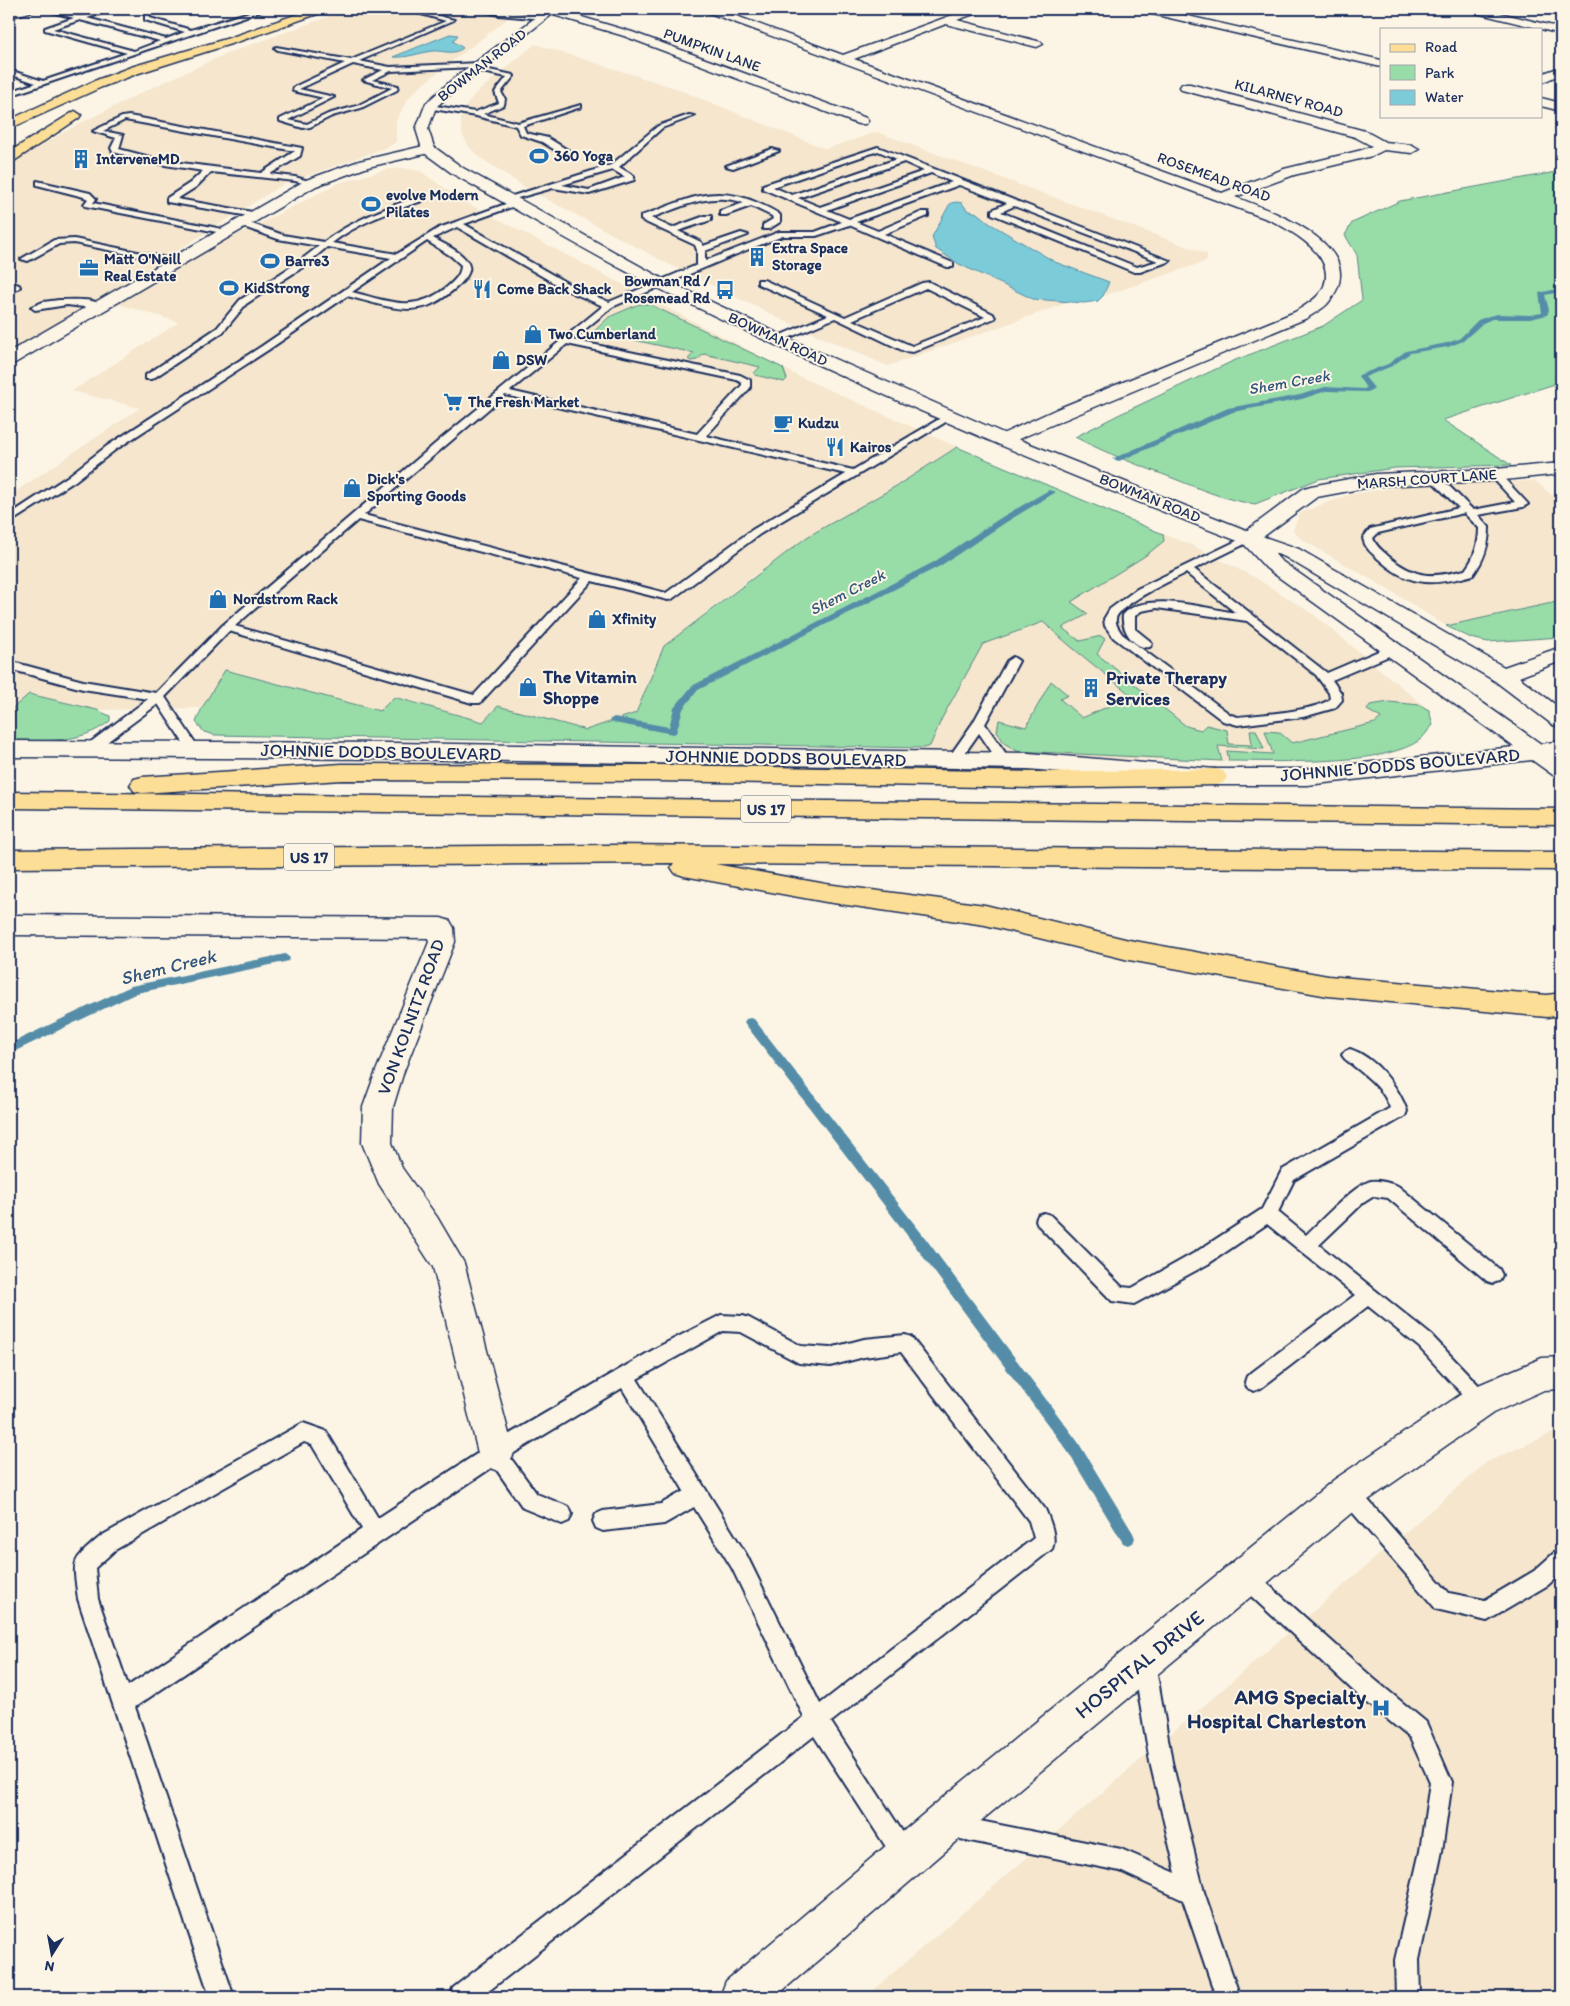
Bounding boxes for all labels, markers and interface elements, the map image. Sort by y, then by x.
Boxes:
street label: PUMPKIN LANE [661,24,763,76]
street label: BOWMAN ROAD [434,25,530,105]
legend [1380,28,1542,118]
text: Road [1425,38,1458,56]
text: Park [1425,64,1455,82]
street label: KILARNEY ROAD [1233,75,1345,121]
text: Water [1425,88,1464,106]
sports icon: 360 Yoga [528,145,550,167]
place label: 360 Yoga [554,147,614,166]
building icon: InterveneMD [70,148,92,170]
street label: ROSEMEAD ROAD [1155,148,1273,206]
place label: InterveneMD [96,150,180,168]
place label: evolve Modern Pilates [386,186,479,221]
sports icon: evolve Modern Pilates [360,193,382,215]
place label: Extra Space Storage [772,239,848,275]
building icon: Extra Space Storage [746,246,768,268]
place label: Matt O'Neill Real Estate [104,250,182,285]
sports icon: Barre3 [259,250,281,272]
place label: Barre3 [285,252,329,270]
office icon: Matt O'Neill Real Estate [78,257,100,279]
place label: Bowman Rd / Rosemead Rd [624,272,711,307]
sports icon: KidStrong [218,277,240,299]
restaurant icon: Come Back Shack [471,278,493,300]
place label: KidStrong [244,279,310,298]
bus stop icon: Bowman Rd / Rosemead Rd [714,279,736,301]
place label: Come Back Shack [497,280,612,298]
street label: BOWMAN ROAD [725,308,831,370]
shop icon: Two Cumberland [522,323,544,345]
place label: Two Cumberland [547,325,657,343]
shop icon: DSW [490,349,512,371]
place label: DSW [516,351,547,369]
water label: Shem Creek [1247,365,1332,398]
supermarket icon: The Fresh Market [442,391,464,413]
place label: The Fresh Market [467,393,580,411]
cafe icon: Kudzu [772,412,794,434]
place label: Kudzu [798,414,840,432]
restaurant icon: Kairos [824,436,846,458]
place label: Kairos [850,438,892,456]
street label: MARSH COURT LANE [1357,465,1497,493]
street label: BOWMAN ROAD [1097,469,1203,527]
place label: Dick's Sporting Goods [367,470,466,506]
shop icon: Dick's Sporting Goods [341,477,363,499]
water label: Shem Creek [806,565,888,619]
shop icon: Nordstrom Rack [207,588,229,610]
place label: Nordstrom Rack [233,590,338,608]
shop icon: Xfinity [586,608,608,630]
place label: Xfinity [612,610,657,629]
place label: The Vitamin Shoppe [542,666,637,709]
place label: Private Therapy Services [1106,667,1227,710]
shop icon: The Vitamin Shoppe [517,676,539,698]
building icon: Private Therapy Services [1080,677,1102,699]
street label: JOHNNIE DODDS BOULEVARD [261,739,502,765]
street label: JOHNNIE DODDS BOULEVARD [1279,744,1521,786]
street label: JOHNNIE DODDS BOULEVARD [666,745,907,771]
road number: US 17 [741,796,791,822]
road number: US 17 [284,844,334,870]
street label: VON KOLNITZ ROAD [373,936,449,1098]
water label: Shem Creek [118,944,219,990]
street label: HOSPITAL DRIVE [1070,1604,1209,1724]
place label: AMG Specialty Hospital Charleston [1187,1684,1366,1734]
hospital icon: AMG Specialty Hospital Charleston [1370,1697,1392,1719]
north arrow [28,1928,78,1978]
text: N [43,1957,56,1976]

